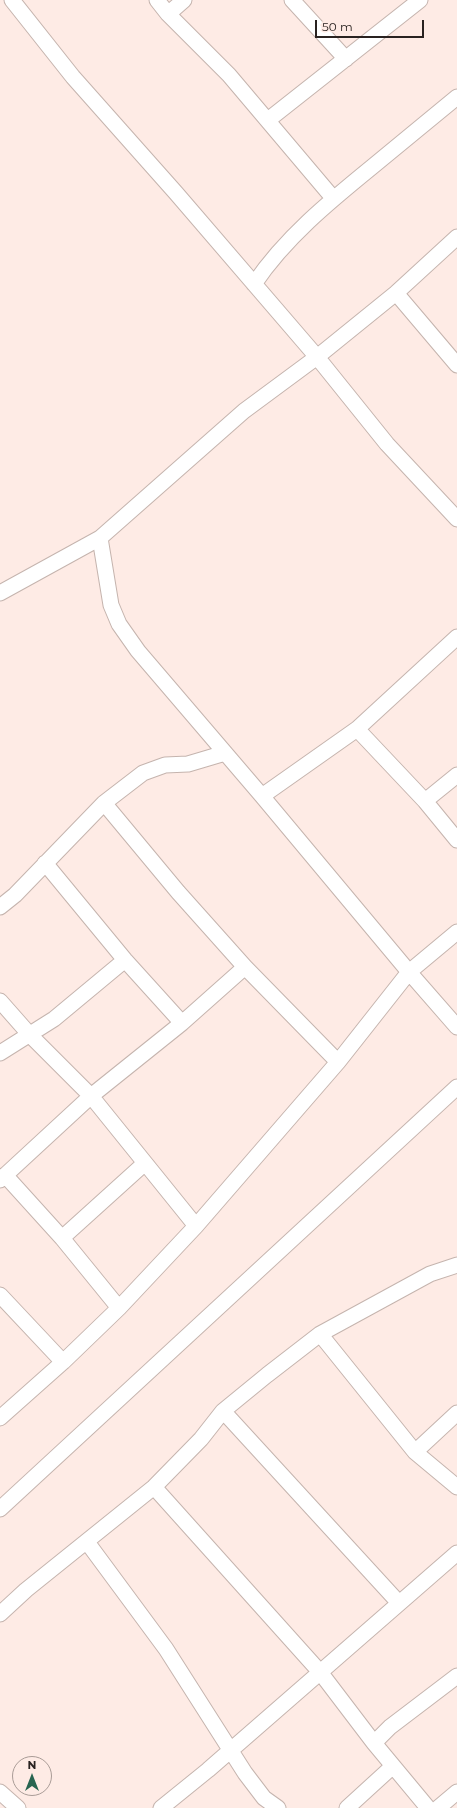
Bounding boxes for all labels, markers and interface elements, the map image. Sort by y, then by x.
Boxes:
scale bar [317,12,426,38]
text: 50 m [322,19,353,34]
north arrow [12,1756,52,1796]
text: N [28,1758,36,1772]

